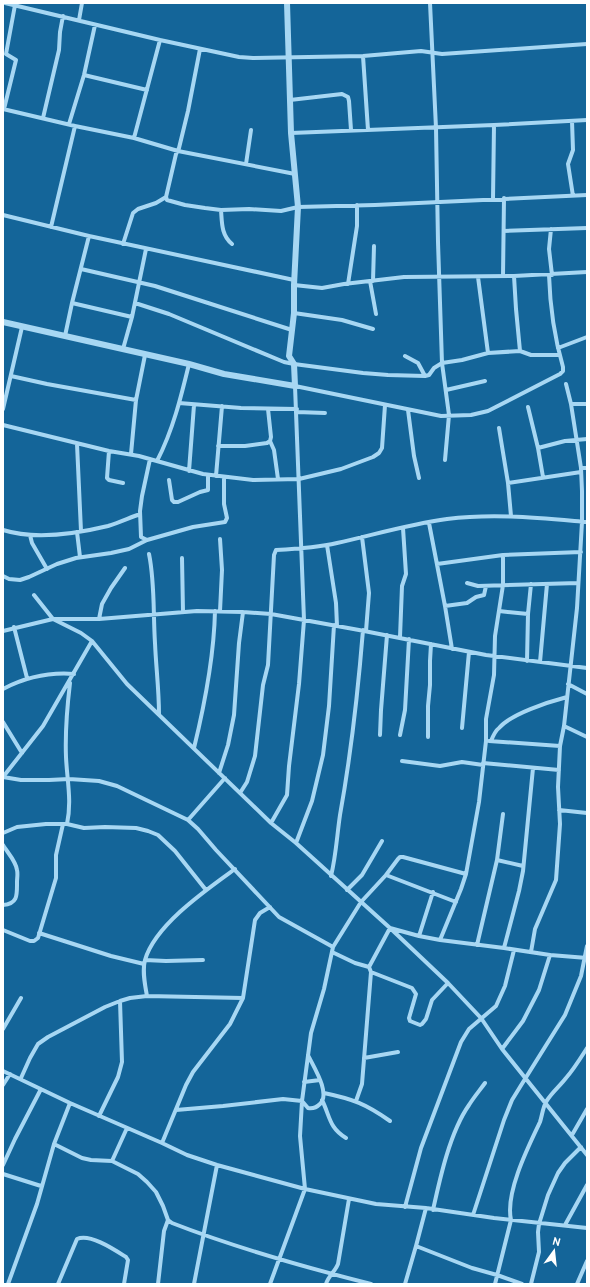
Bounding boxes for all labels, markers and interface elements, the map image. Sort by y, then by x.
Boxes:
north arrow [534,1231,574,1271]
text: N [551,1235,562,1250]

